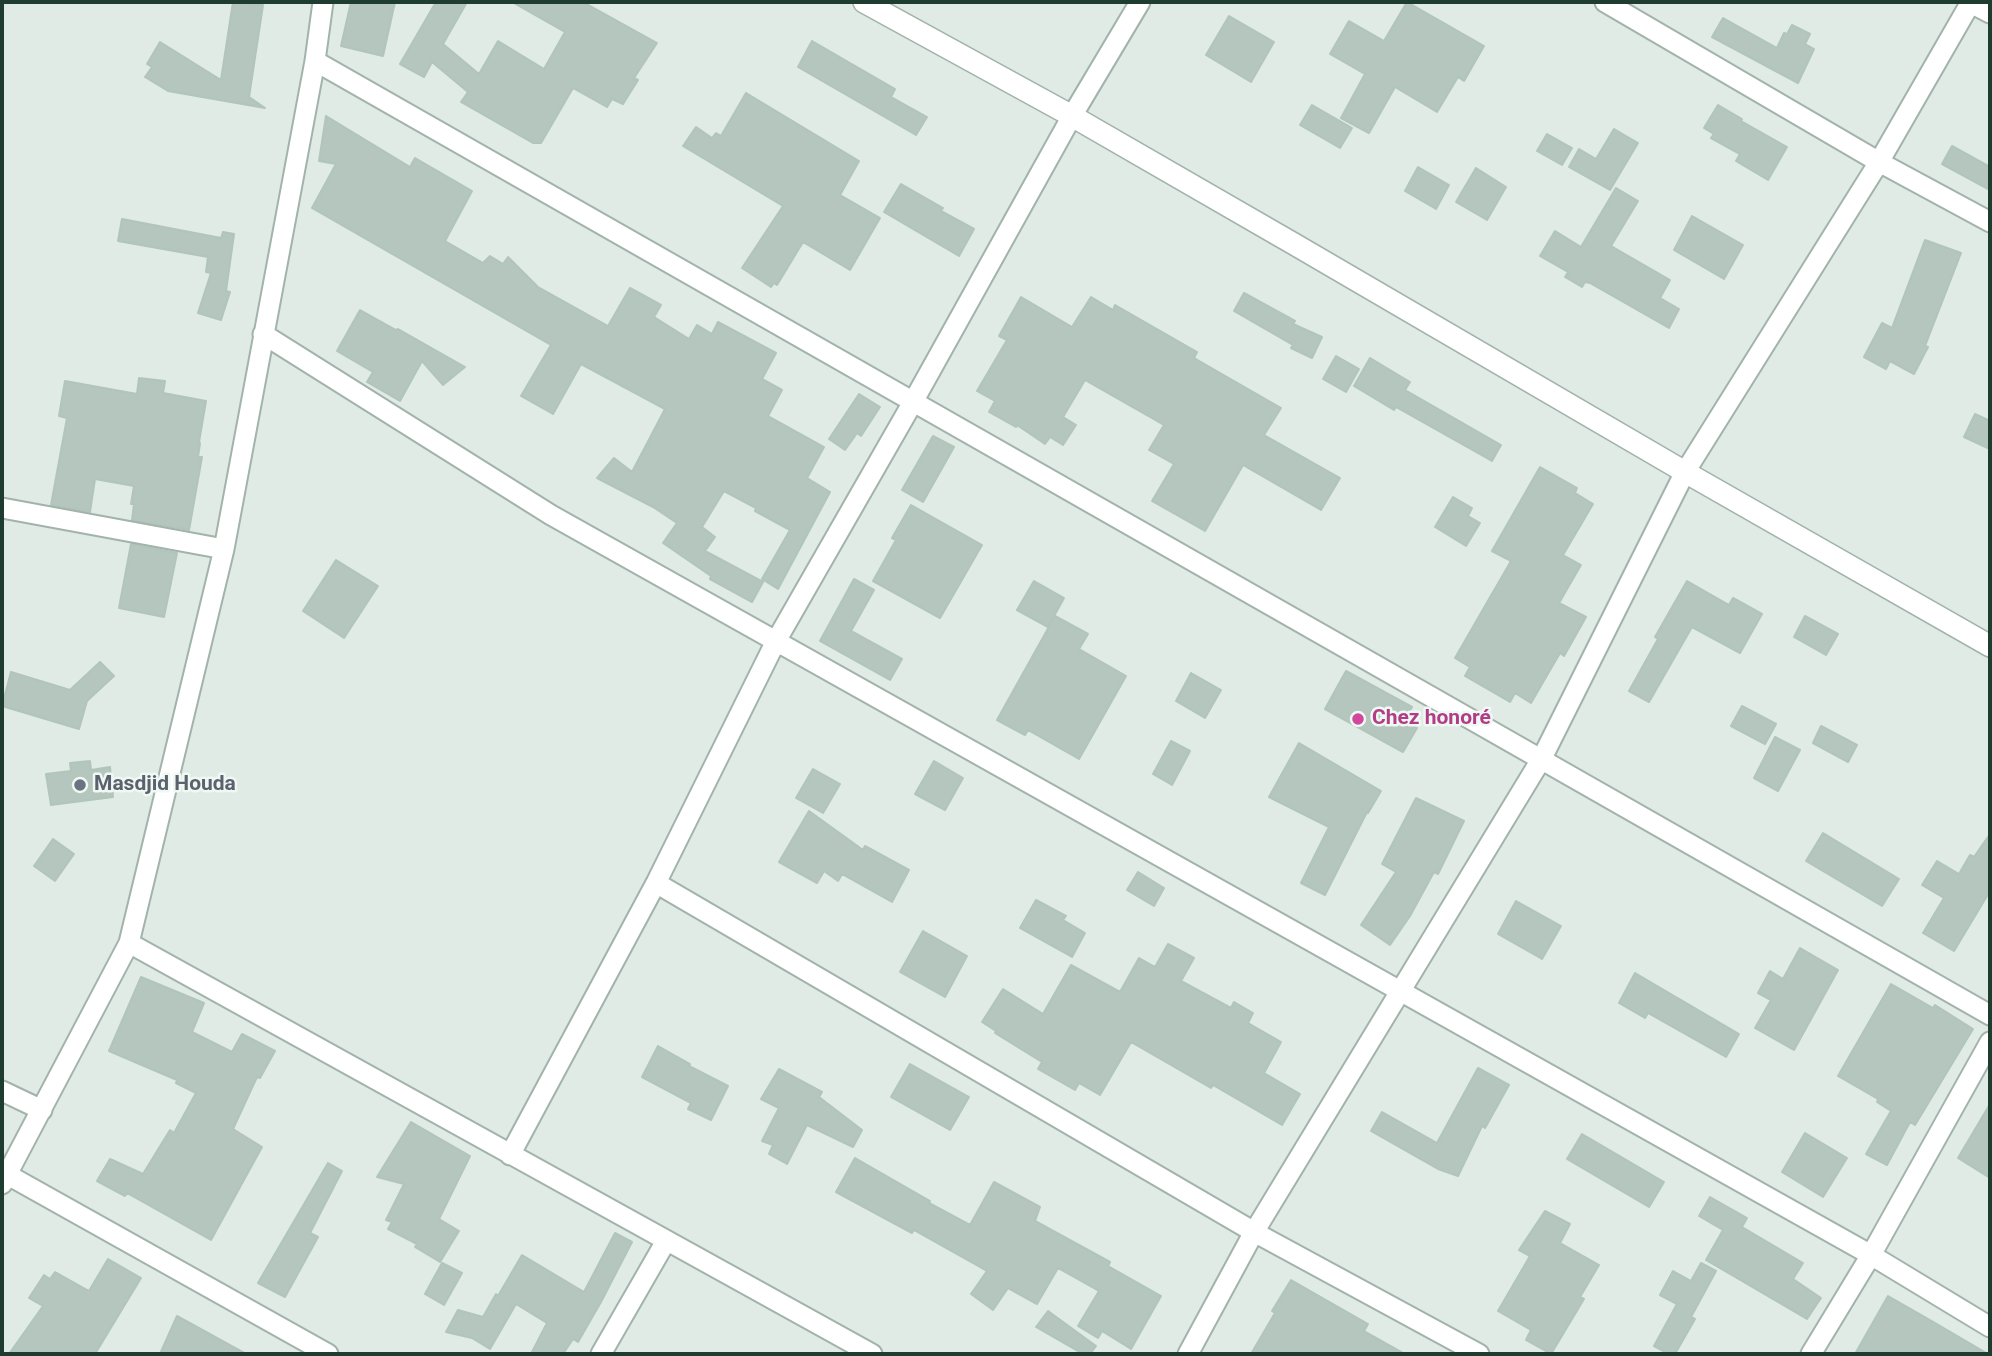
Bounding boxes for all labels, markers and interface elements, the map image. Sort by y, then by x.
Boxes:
place label: Chez honoré [1372,706,1491,732]
marker: Chez honoré [1350,711,1366,727]
place label: Masdjid Houda [94,772,236,798]
marker: Masdjid Houda [72,777,88,793]

